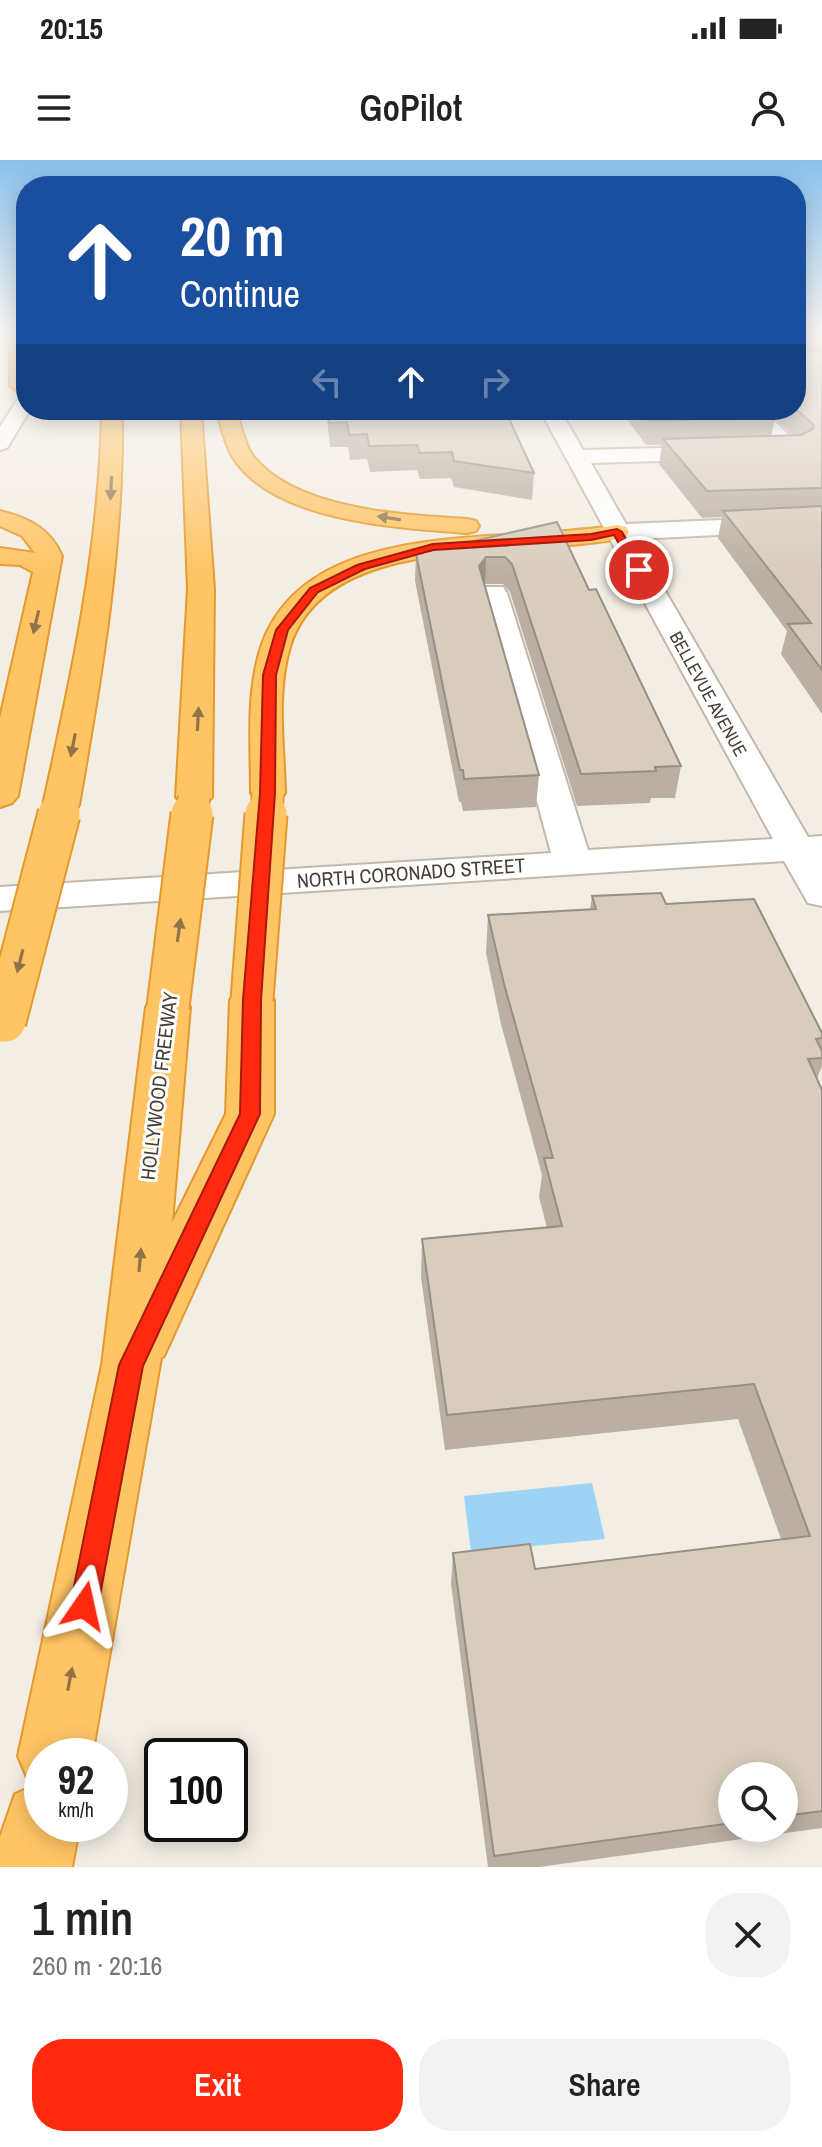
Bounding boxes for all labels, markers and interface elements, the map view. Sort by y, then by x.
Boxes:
text: 20:15 [40,8,103,48]
text: GoPilot [360,84,462,132]
icon: menu [32,86,76,130]
icon: person [746,86,790,130]
text: 20 m [180,198,285,273]
icon: ahead [48,208,152,312]
text: Continue [180,270,300,318]
icon: left [305,360,349,404]
icon: ahead [389,360,433,404]
icon: right [473,360,517,404]
one-way arrow [105,476,118,501]
one-way arrow [376,511,401,524]
pin [605,536,673,604]
icon: arrive [617,548,661,592]
one-way arrow [29,610,41,635]
street label: BELLEVUE AVENUE [664,627,753,761]
one-way arrow [192,706,205,731]
one-way arrow [66,732,78,757]
street label: NORTH CORONADO STREET [296,851,526,894]
one-way arrow [173,917,186,942]
one-way arrow [13,949,25,974]
street label: HOLLYWOOD FREEWAY [134,990,183,1182]
one-way arrow [134,1247,147,1272]
position arrow [42,1564,126,1648]
one-way arrow [64,1667,76,1692]
speed limit sign: 100 [144,1738,248,1842]
text: 92 [58,1753,94,1806]
map controls [718,1762,798,1842]
button: search [718,1762,798,1842]
text: km/h [58,1796,94,1823]
text: 1 min [32,1885,133,1950]
button: close [706,1893,790,1977]
text: 260 m · 20:16 [32,1948,162,1983]
button: Exit [32,2039,403,2131]
button: Share [419,2039,790,2131]

